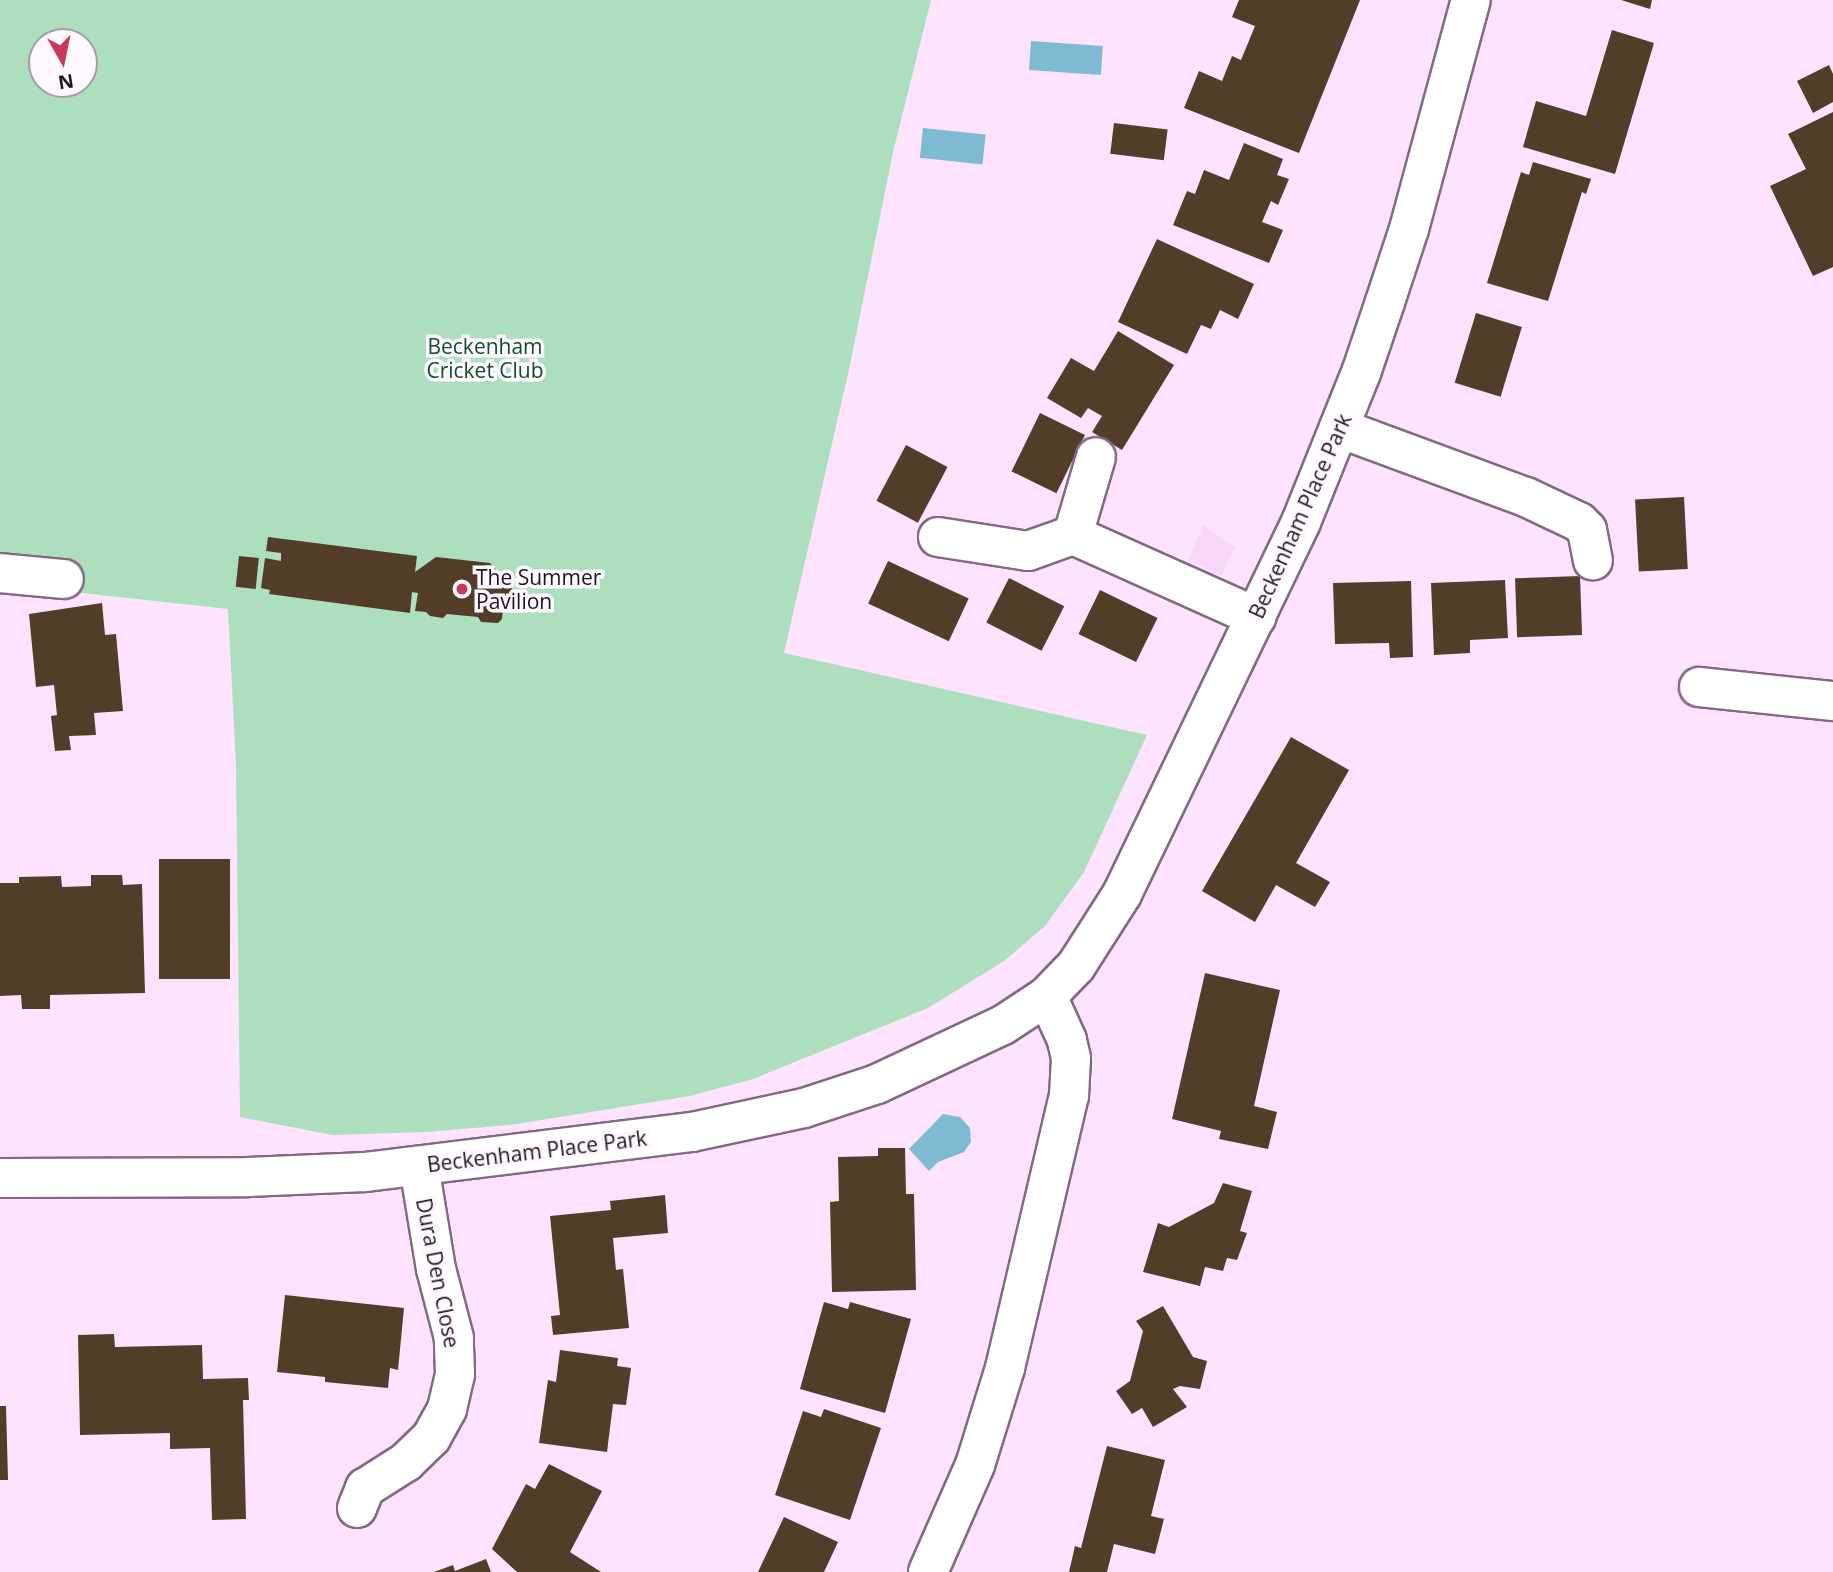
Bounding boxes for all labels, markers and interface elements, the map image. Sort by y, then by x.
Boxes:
north arrow [28,28,98,98]
text: N [56,68,76,96]
park label: Beckenham Cricket Club [426,333,544,383]
street label: Beckenham Place Park [1243,410,1357,622]
place label: The Summer Pavilion [476,564,601,614]
marker: The Summer Pavilion [454,581,470,597]
street label: Beckenham Place Park [426,1125,648,1177]
street label: Dura Den Close [411,1196,465,1350]

